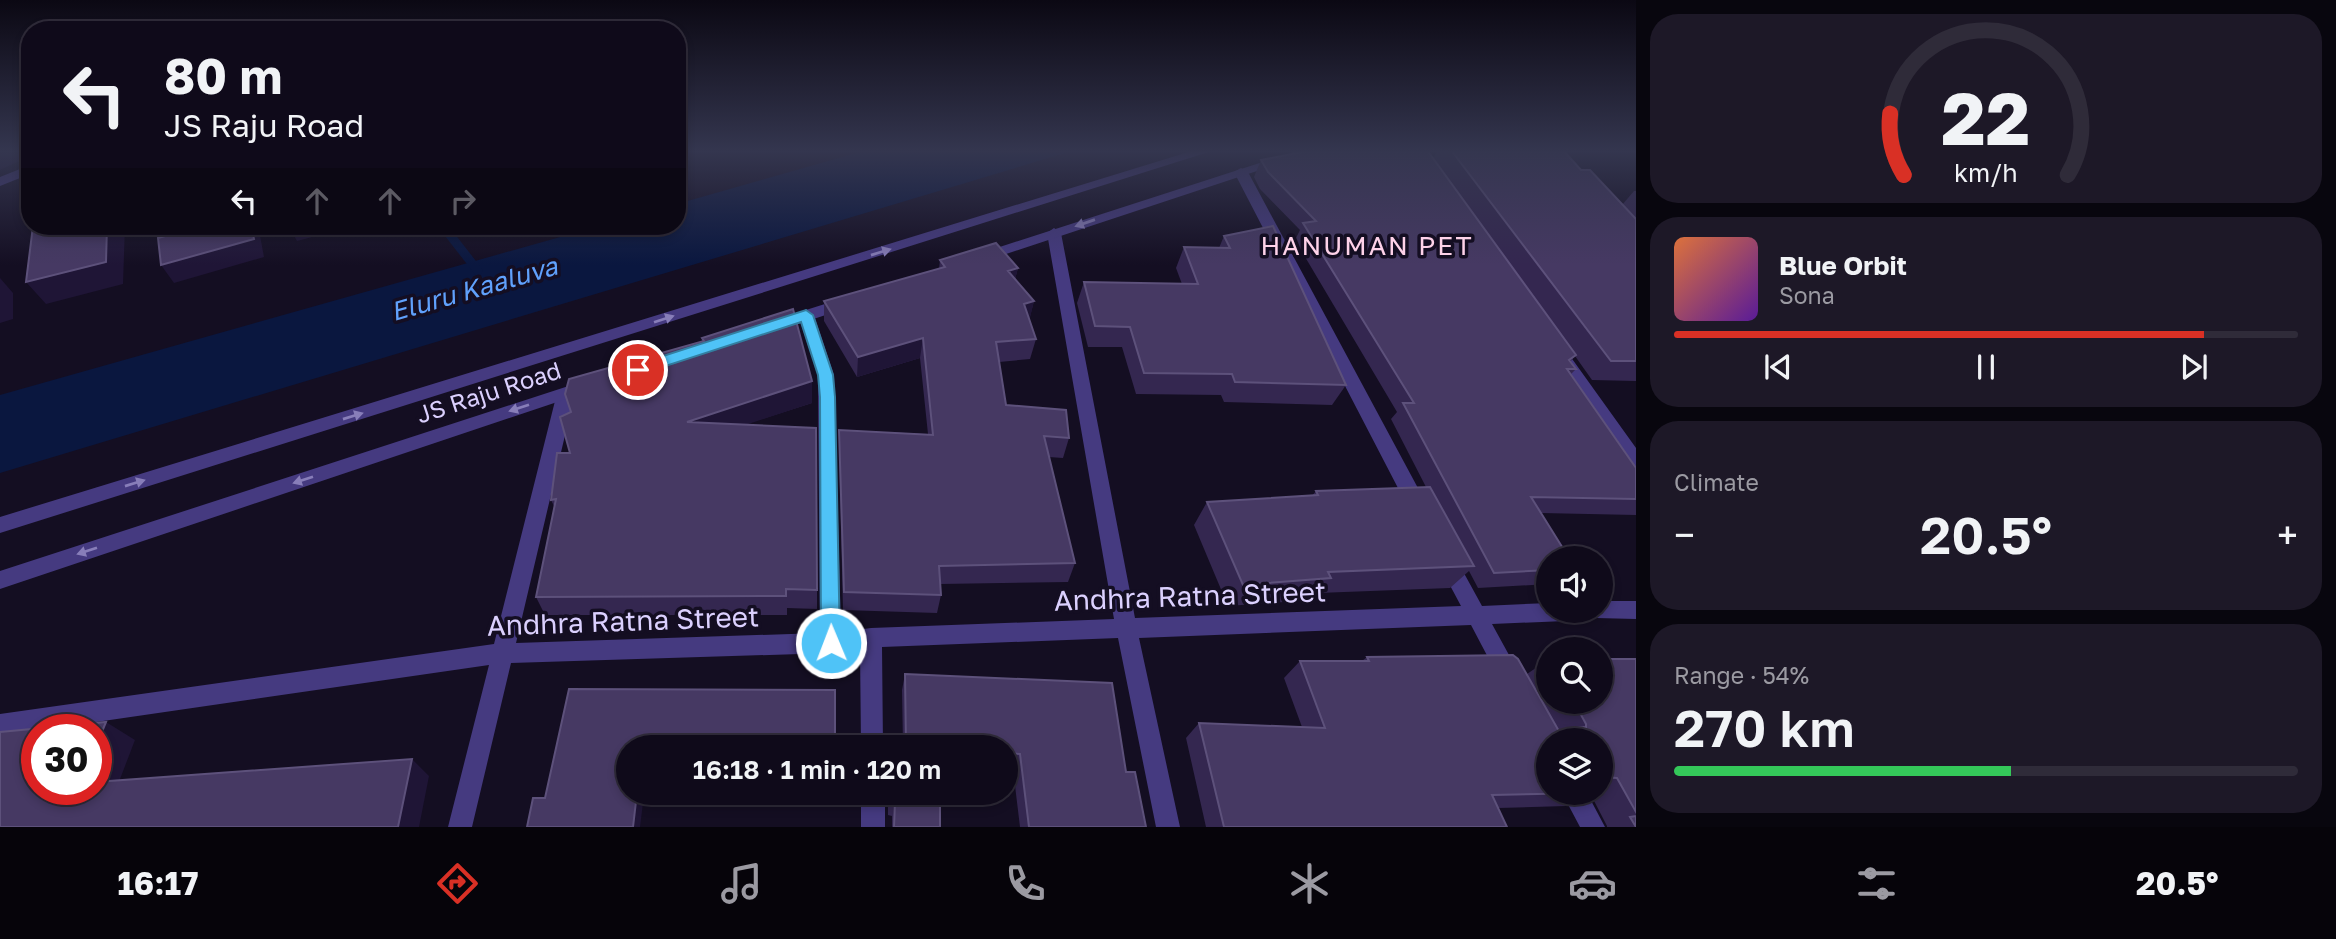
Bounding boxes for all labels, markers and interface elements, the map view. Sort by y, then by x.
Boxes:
text: 80 m [164,46,282,105]
icon: left [49,49,140,140]
text: 22 [1942,74,2030,161]
text: JS Raju Road [164,106,364,144]
text: km/h [1954,156,2018,187]
icon: left [225,182,263,220]
icon: ahead [298,182,336,220]
icon: ahead [371,182,409,220]
icon: right [444,182,482,220]
one-way arrow [1074,218,1095,229]
district label: HANUMAN PET [1260,230,1474,261]
one-way arrow [870,246,891,256]
water label: Eluru Kaaluva [387,250,562,327]
text: Blue Orbit [1779,250,1907,281]
text: Sona [1779,281,1835,309]
one-way arrow [653,314,674,324]
pin [608,340,668,400]
icon: previous [1759,348,1797,386]
icon: pause [1967,348,2005,386]
icon: next [2175,348,2213,386]
icon: arrive [619,351,657,389]
street label: JS Raju Road [413,355,564,429]
one-way arrow [508,403,529,414]
one-way arrow [343,411,364,421]
text: Climate [1674,468,1759,496]
one-way arrow [292,475,313,485]
one-way arrow [125,478,146,488]
text: 20.5° [1920,503,2052,565]
text: − [1674,512,1695,557]
text: + [2277,512,2298,557]
one-way arrow [77,546,98,557]
map controls [1536,546,1613,805]
button: sound [1536,546,1613,623]
street label: Andhra Ratna Street [1053,574,1327,617]
street label: Andhra Ratna Street [486,599,760,642]
position arrow [794,606,868,680]
button: search [1536,637,1613,714]
text: Range · 54% [1674,661,1809,689]
text: 270 km [1674,696,1855,758]
speed limit sign: 30 [21,714,112,805]
button: layers [1536,728,1613,805]
text: 16:18 · 1 min · 120 m [693,754,941,785]
icon: directions [433,859,482,908]
icon: music [717,859,766,908]
icon: phone [1001,859,1050,908]
icon: climate [1285,859,1334,908]
icon: car [1568,859,1617,908]
icon: filters [1852,859,1901,908]
text: 16:17 [117,864,198,902]
text: 20.5° [2136,864,2219,902]

